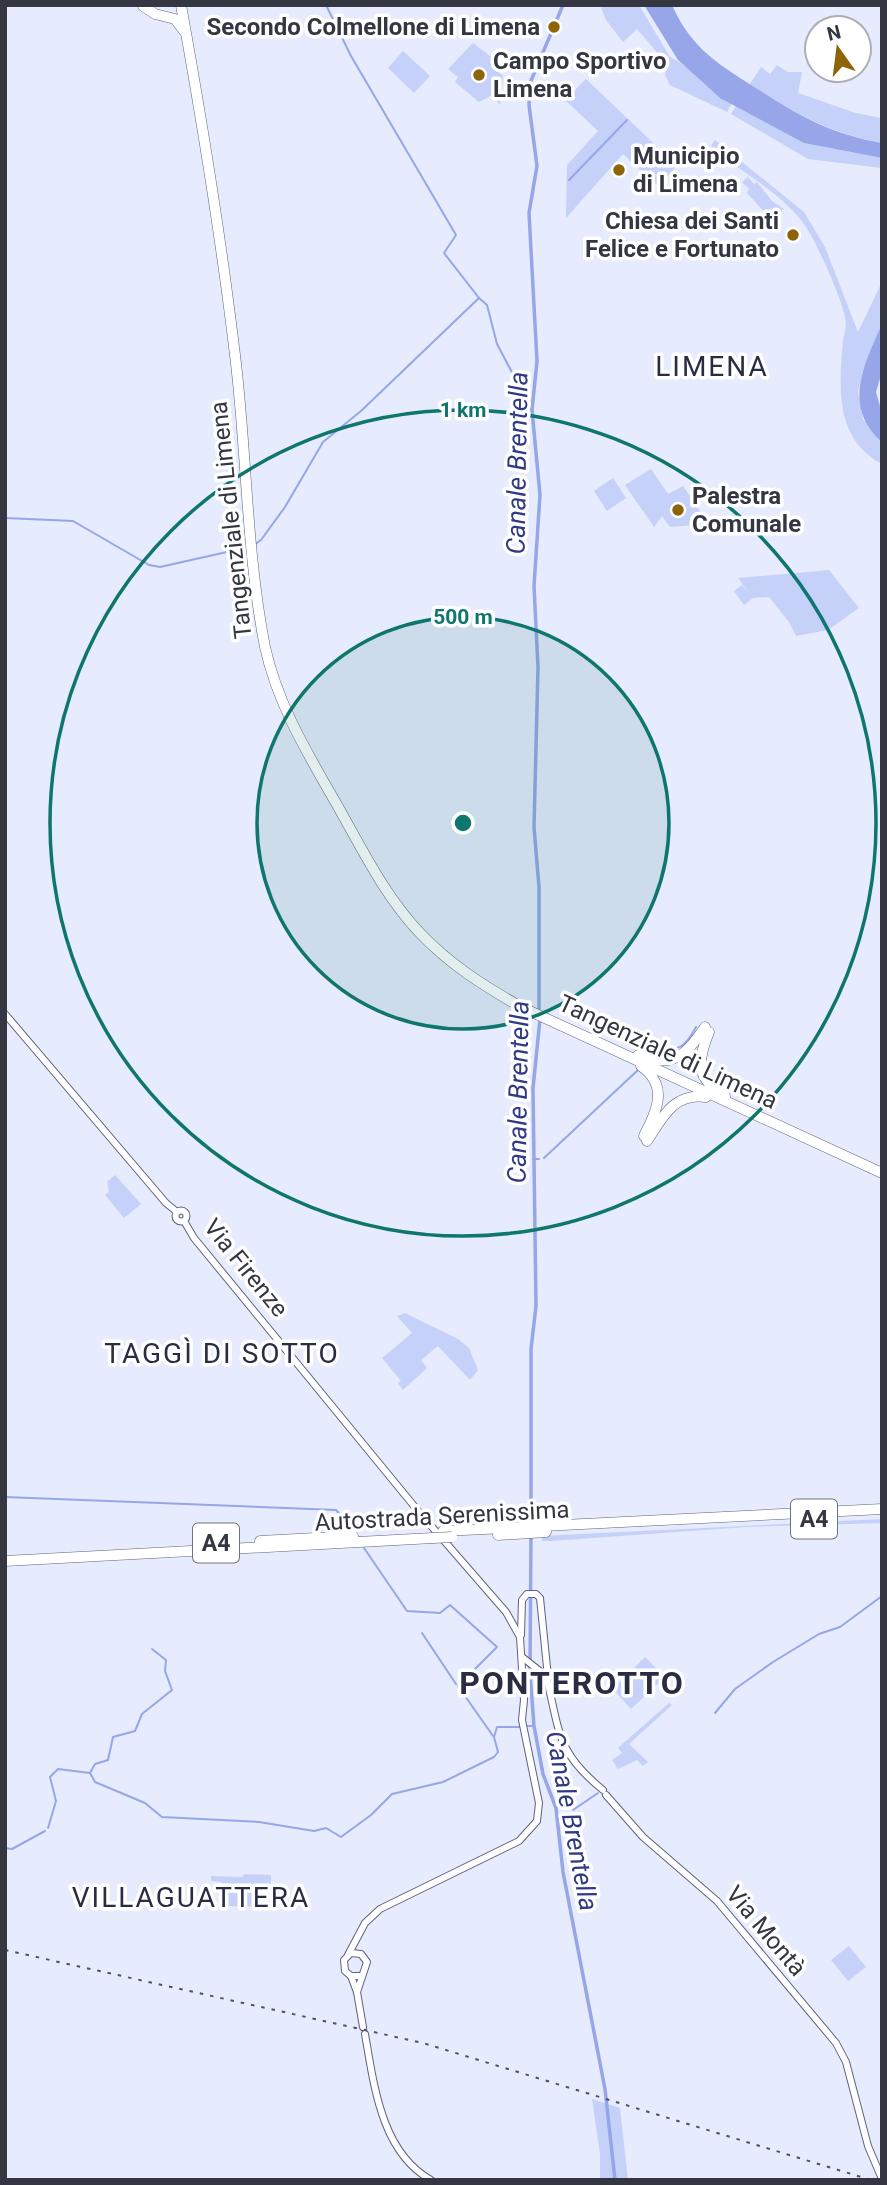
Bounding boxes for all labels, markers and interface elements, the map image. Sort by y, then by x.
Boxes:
place label: Secondo Colmellone di Limena [207,13,540,41]
north arrow [803,14,873,84]
marker: Secondo Colmellone di Limena [546,19,562,35]
text: N [825,20,843,46]
place label: Campo Sportivo Limena [493,47,667,103]
marker: Campo Sportivo Limena [471,67,487,83]
place label: Municipio di Limena [633,142,740,198]
marker: Municipio di Limena [611,162,627,178]
place label: Chiesa dei Santi Felice e Fortunato [585,207,779,263]
marker: Chiesa dei Santi Felice e Fortunato [785,227,801,243]
district label: LIMENA [655,350,769,383]
water label: Canale Brentella [500,371,534,555]
text: 1 km [440,398,486,422]
street label: Tangenziale di Limena [205,400,257,640]
place label: Palestra Comunale [692,482,801,538]
marker: Palestra Comunale [670,502,686,518]
text: 500 m [433,605,493,629]
centre of rings [451,811,475,835]
street label: Tangenziale di Limena [554,989,782,1115]
water label: Canale Brentella [501,1000,535,1184]
street label: Via Firenze [198,1214,294,1322]
district label: TAGGÌ DI SOTTO [104,1337,340,1370]
street label: Autostrada Serenissima [314,1495,570,1537]
road number: A4 [791,1500,837,1538]
road number: A4 [193,1524,239,1562]
district label: PONTEROTTO [459,1664,685,1702]
water label: Canale Brentella [540,1729,604,1913]
street label: Via Montà [720,1880,812,1982]
district label: VILLAGUATTERA [72,1881,310,1914]

